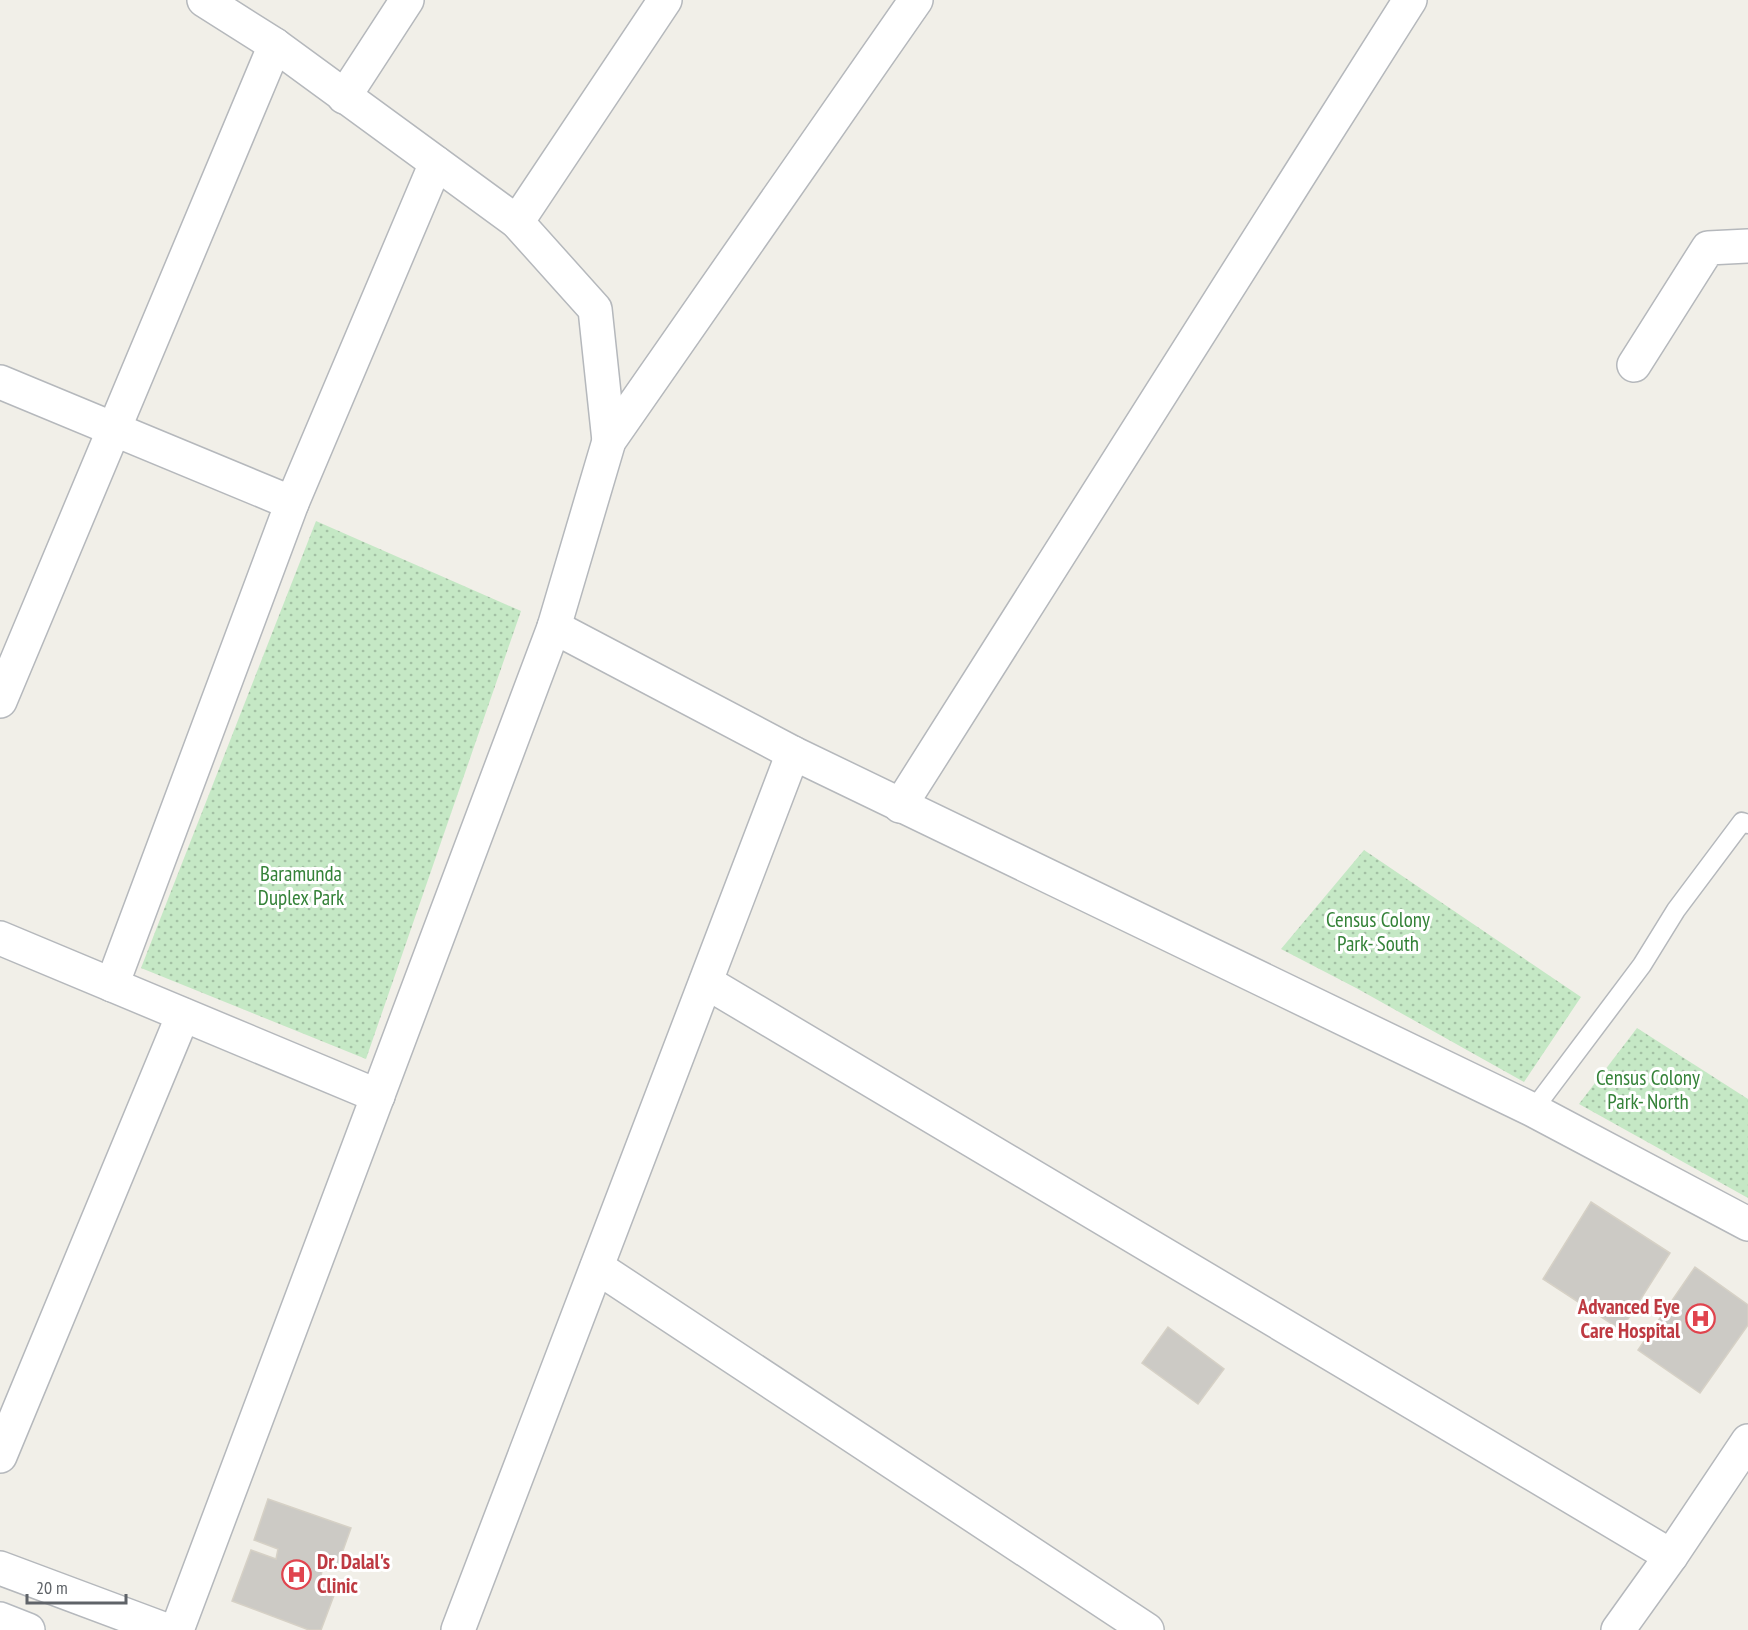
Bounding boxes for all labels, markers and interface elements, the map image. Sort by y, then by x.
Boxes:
park label: Baramunda Duplex Park [258,860,344,911]
park label: Census Colony Park- South [1326,906,1430,957]
park label: Census Colony Park- North [1596,1064,1700,1115]
place label: Advanced Eye Care Hospital [1577,1293,1681,1344]
hospital icon: Advanced Eye Care Hospital [1685,1303,1717,1335]
place label: Dr. Dalal's Clinic [317,1548,390,1599]
hospital icon: Dr. Dalal's Clinic [280,1558,312,1590]
scale bar [27,1567,126,1605]
text: 20 m [36,1576,68,1599]

